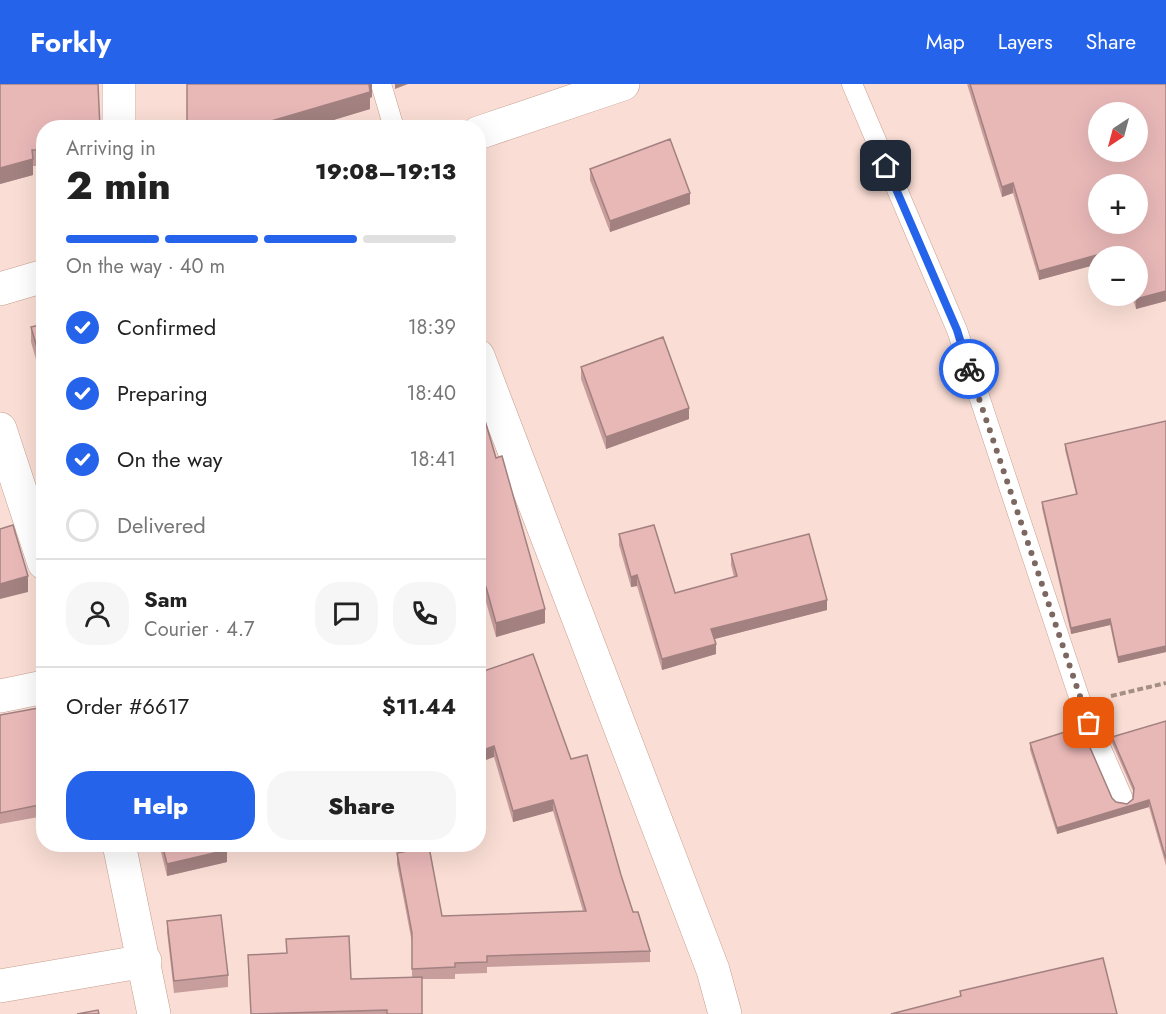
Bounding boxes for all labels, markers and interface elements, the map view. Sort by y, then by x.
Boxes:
text: Forkly [30,22,111,63]
text: Map [926,27,965,57]
text: Layers [998,27,1053,57]
text: Share [1086,27,1136,57]
north arrow [1088,102,1148,162]
map controls [1088,102,1148,306]
text: Arriving in [66,134,156,163]
pin [860,140,911,191]
icon: home [869,149,902,182]
text: 19:08–19:13 [315,155,456,187]
text: 2 min [66,157,171,214]
button: + [1088,174,1148,234]
button: − [1088,246,1148,306]
text: On the way · 40 m [66,252,225,281]
icon: check [66,311,99,344]
text: Confirmed [117,311,216,343]
text: 18:39 [408,313,456,342]
courier [939,339,999,399]
icon: bike [953,353,986,386]
icon: check [66,377,99,410]
text: Preparing [117,377,208,409]
text: 18:40 [406,379,456,408]
icon: check [66,443,99,476]
text: On the way [117,443,222,475]
text: 18:41 [409,445,456,474]
text: Delivered [117,509,206,541]
button: person [66,582,129,645]
button: chat [315,582,378,645]
button: phone [393,582,456,645]
text: Sam [144,583,188,615]
text: Courier · 4.7 [144,615,255,644]
text: Order #6617 [66,690,189,722]
text: $11.44 [382,690,456,722]
pin [1063,697,1114,748]
icon: bag [1072,706,1105,739]
button: Help [66,771,255,840]
button: Share [267,771,456,840]

